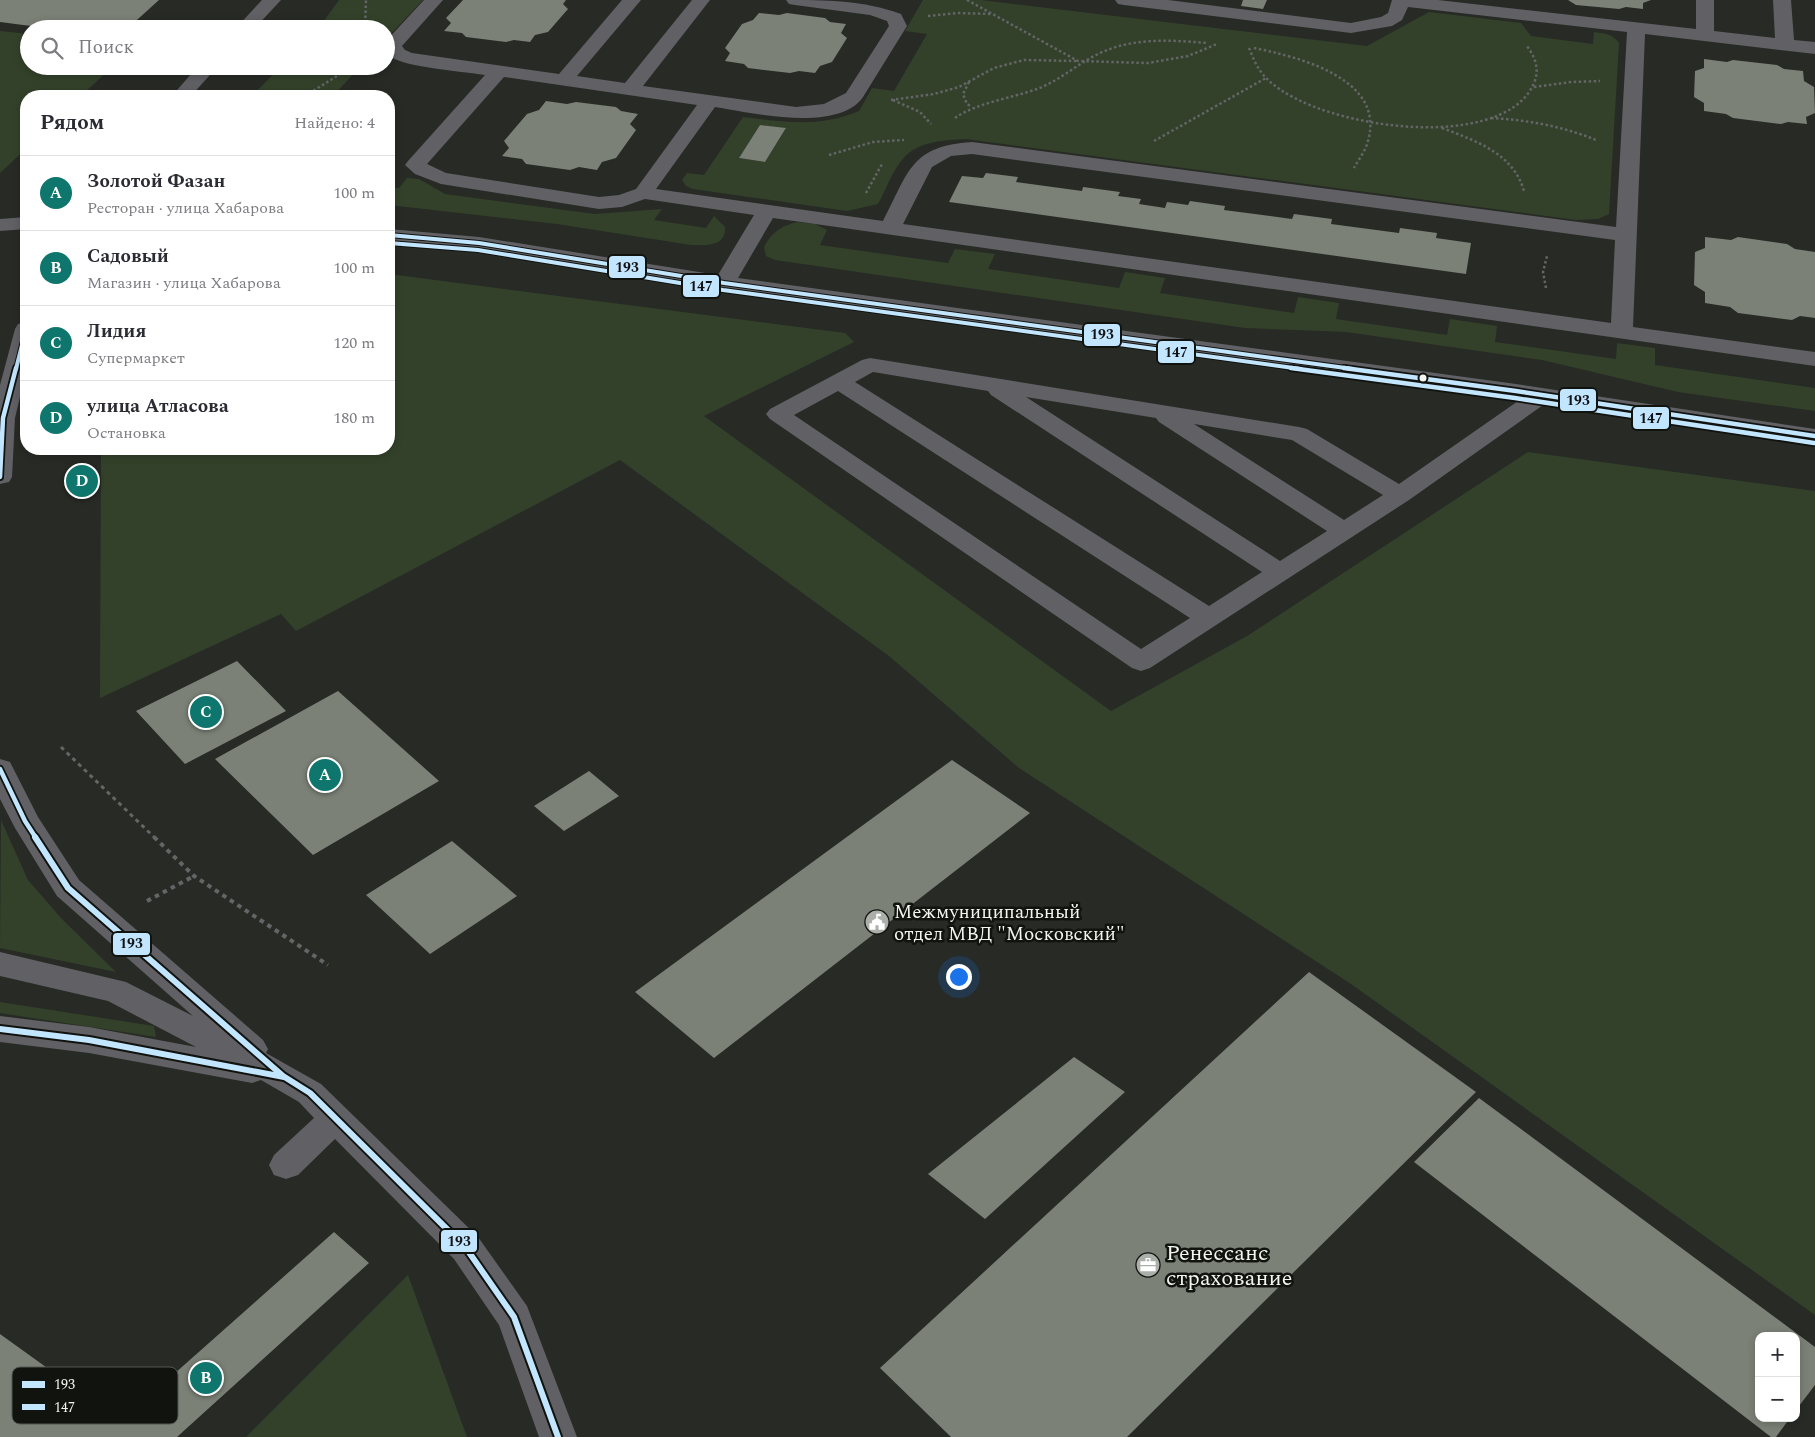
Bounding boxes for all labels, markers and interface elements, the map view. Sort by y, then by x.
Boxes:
search box [20,20,395,75]
text: Поиск [78,33,134,62]
icon: search [38,34,66,62]
text: Рядом [40,107,104,139]
text: Найдено: 4 [294,111,375,135]
text: Золотой Фазан [87,167,225,196]
text: A [50,181,62,205]
text: 100 m [333,181,375,205]
text: Ресторан · улица Хабарова [87,196,284,220]
text: Садовый [87,242,169,271]
line badge: 193 [608,255,646,279]
text: B [50,256,62,280]
text: 100 m [333,256,375,280]
text: 193 [615,257,639,278]
text: Магазин · улица Хабарова [87,271,281,295]
line badge: 147 [682,274,720,298]
text: 147 [689,276,713,297]
text: Лидия [87,317,147,346]
line badge: 193 [1083,323,1121,347]
text: 193 [1090,324,1114,345]
text: C [50,331,62,355]
text: 120 m [333,331,375,355]
line badge: 147 [1157,340,1195,364]
text: 147 [1164,342,1188,363]
text: Супермаркет [87,346,185,370]
unlabelled marker [1418,373,1428,383]
line badge: 193 [1559,388,1597,412]
text: 193 [1566,390,1590,411]
text: улица Атласова [87,392,229,421]
text: D [50,406,62,430]
text: 180 m [333,406,375,430]
line badge: 147 [1632,406,1670,430]
text: 147 [1639,408,1663,429]
text: Остановка [87,421,166,445]
pin: D [66,462,98,500]
pin: C [190,693,222,731]
pin: A [309,756,341,794]
place label: Межмуниципальный отдел МВД "Московский" [894,898,1125,949]
public building icon: Межмуниципальный отдел МВД "Московский" [864,909,890,935]
line badge: 193 [112,932,151,956]
text: 193 [119,933,143,954]
your location [946,964,972,990]
line badge: 193 [440,1229,478,1253]
text: 193 [447,1231,471,1252]
place label: Ренессанс страхование [1166,1237,1292,1295]
office icon: Ренессанс страхование [1135,1252,1161,1278]
map controls [1755,1332,1800,1422]
button: + [1755,1332,1800,1377]
pin: B [190,1359,222,1397]
legend [12,1367,178,1424]
text: 193 [54,1374,75,1395]
button: − [1755,1377,1800,1422]
text: 147 [54,1397,75,1418]

